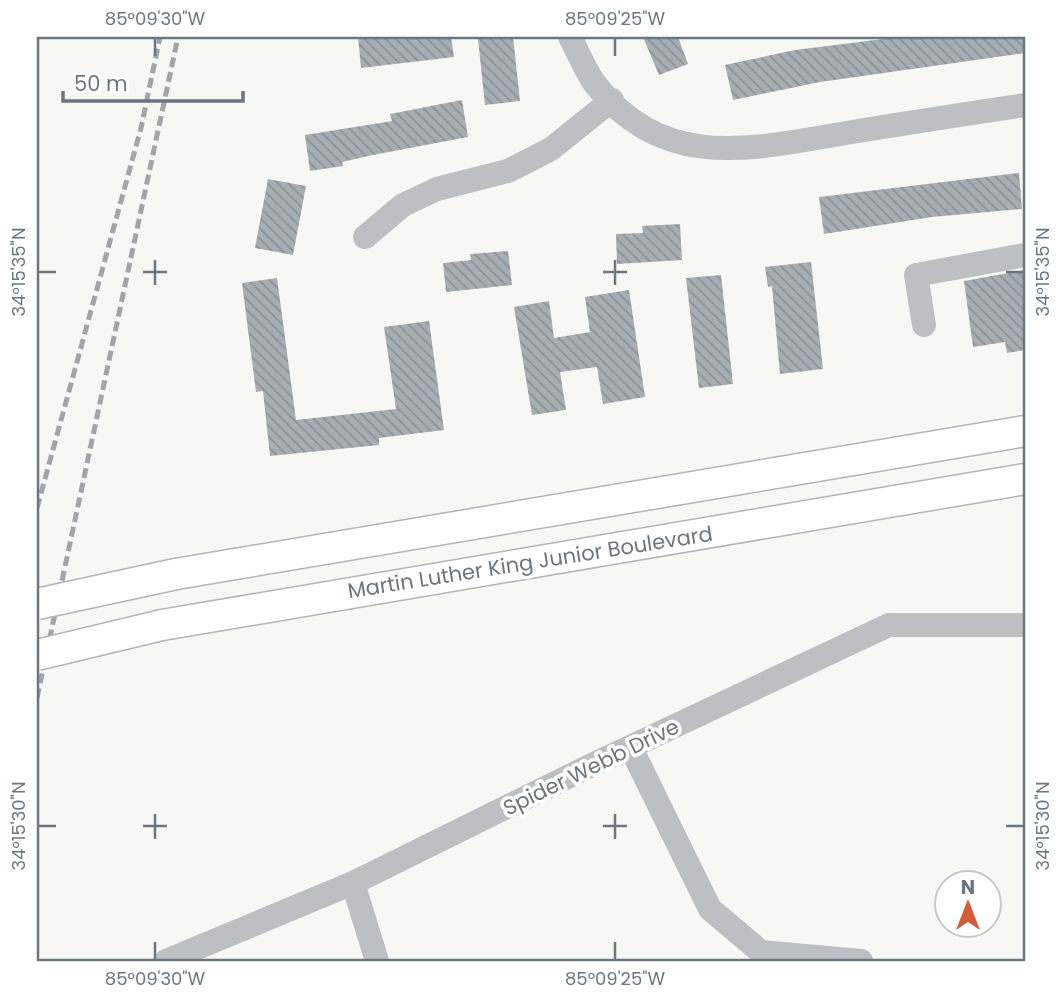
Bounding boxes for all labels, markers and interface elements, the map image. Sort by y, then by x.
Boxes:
text: 85°09'30"W [105,6,206,31]
text: 85°09'25"W [565,6,665,31]
scale bar [63,60,243,104]
text: 50 m [74,69,128,98]
text: 34°15'35"N [6,227,31,317]
text: 34°15'35"N [1030,227,1055,317]
street label: Martin Luther King Junior Boulevard [345,519,715,605]
street label: Spider Webb Drive [498,712,684,822]
text: 34°15'30"N [6,781,31,871]
text: 34°15'30"N [1030,781,1055,871]
north arrow [932,869,1002,939]
text: N [961,874,975,901]
text: 85°09'30"W [105,966,206,991]
text: 85°09'25"W [565,966,665,991]

